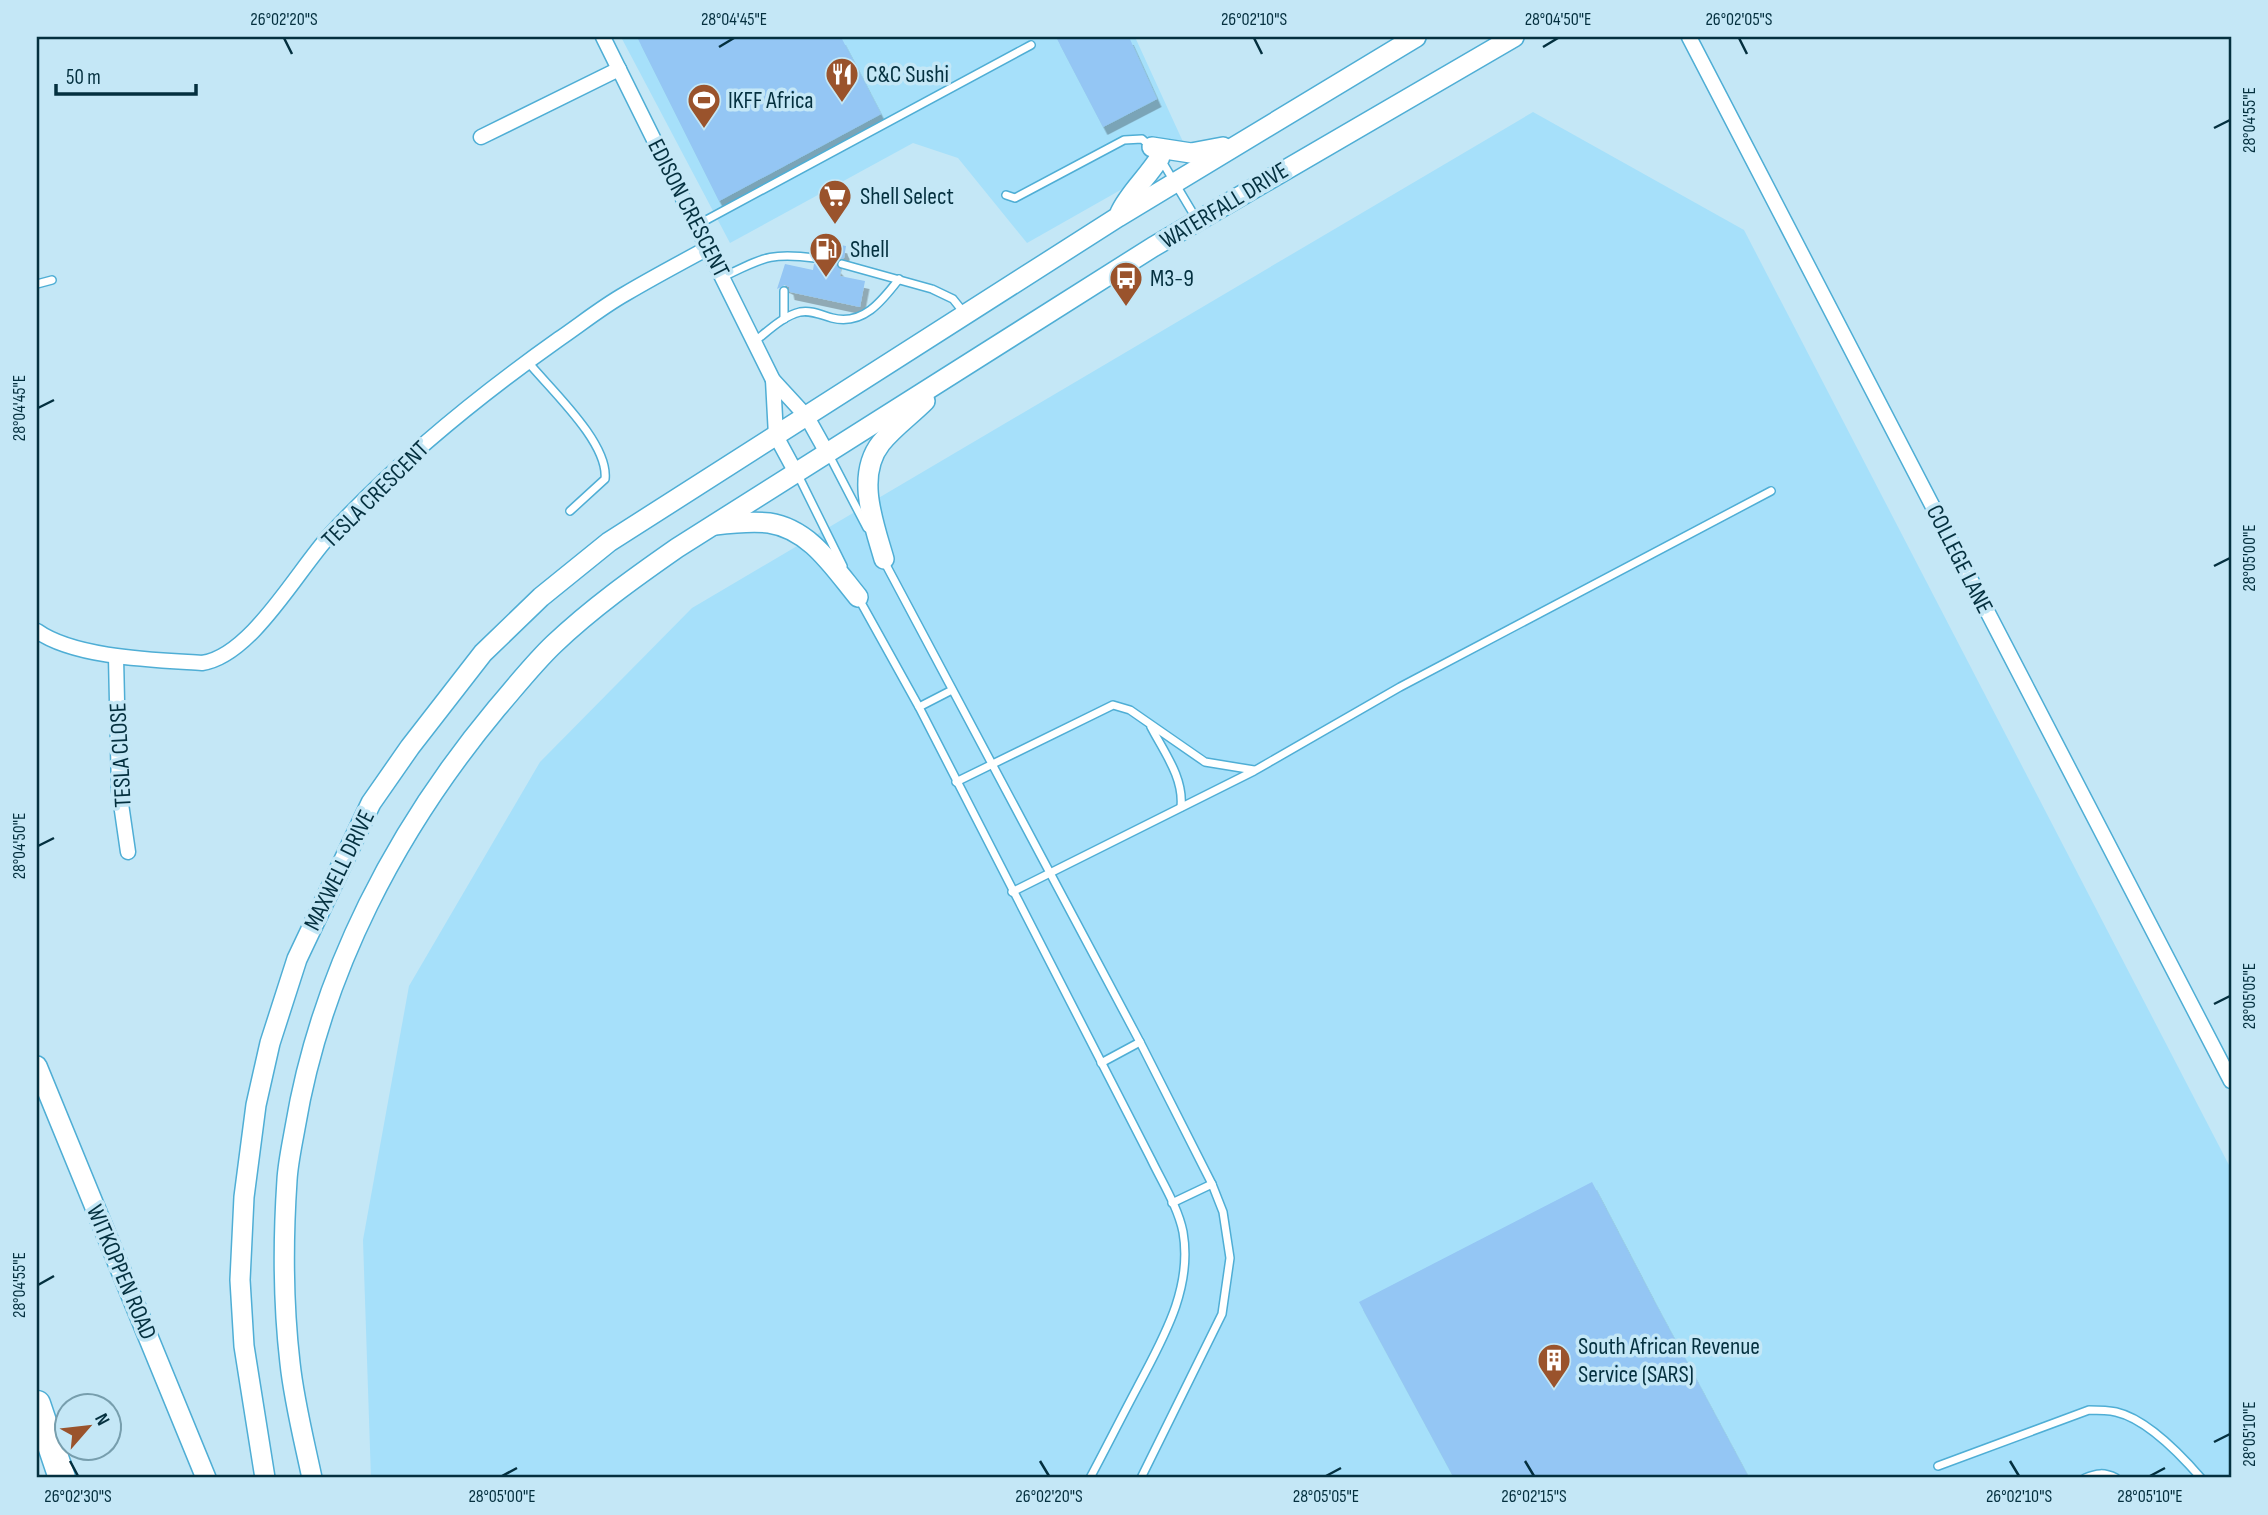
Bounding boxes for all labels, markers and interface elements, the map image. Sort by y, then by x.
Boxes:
text: 26°02'20"S [250,9,318,30]
text: 28°04'45"E [701,9,767,30]
text: 26°02'10"S [1221,9,1287,30]
text: 28°04'50"E [1525,9,1591,30]
text: 26°02'05"S [1705,9,1773,30]
scale bar [56,52,196,96]
restaurant icon: C&C Sushi [823,55,861,104]
place label: C&C Sushi [866,60,949,89]
text: 50 m [66,65,101,90]
sports icon: IKFF Africa [685,81,723,130]
place label: IKFF Africa [728,86,814,115]
text: 28°04'55"E [2239,87,2260,153]
street label: EDISON CRESCENT [641,134,736,282]
street label: WATERFALL DRIVE [1155,156,1294,255]
supermarket icon: Shell Select [816,177,854,226]
place label: Shell Select [860,182,954,211]
fuel station icon: Shell [807,230,845,279]
place label: Shell [850,235,889,264]
bus stop icon: M3-9 [1107,259,1145,308]
place label: M3-9 [1150,264,1194,293]
text: 28°04'45"E [9,375,30,441]
street label: TESLA CRESCENT [316,435,435,554]
street label: COLLEGE LANE [1920,500,1999,618]
text: 28°05'00"E [2239,524,2260,592]
street label: TESLA CLOSE [103,702,138,808]
street label: MAXWELL DRIVE [298,805,381,935]
text: 28°04'50"E [9,813,30,879]
text: 28°05'05"E [2239,963,2260,1029]
street label: WITKOPPEN ROAD [80,1200,163,1344]
text: 28°04'55"E [9,1252,30,1318]
place label: South African Revenue Service (SARS) [1578,1332,1760,1389]
building icon: South African Revenue Service (SARS) [1535,1341,1573,1390]
north arrow [52,1392,122,1462]
text: 28°05'10"E [2239,1401,2260,1467]
text: N [89,1410,114,1430]
text: 26°02'30"S [44,1486,112,1507]
text: 28°05'00"E [468,1486,536,1507]
text: 26°02'20"S [1015,1486,1083,1507]
text: 28°05'05"E [1293,1486,1359,1507]
text: 26°02'15"S [1501,1486,1567,1507]
text: 26°02'10"S [1986,1486,2052,1507]
text: 28°05'10"E [2117,1486,2183,1507]

